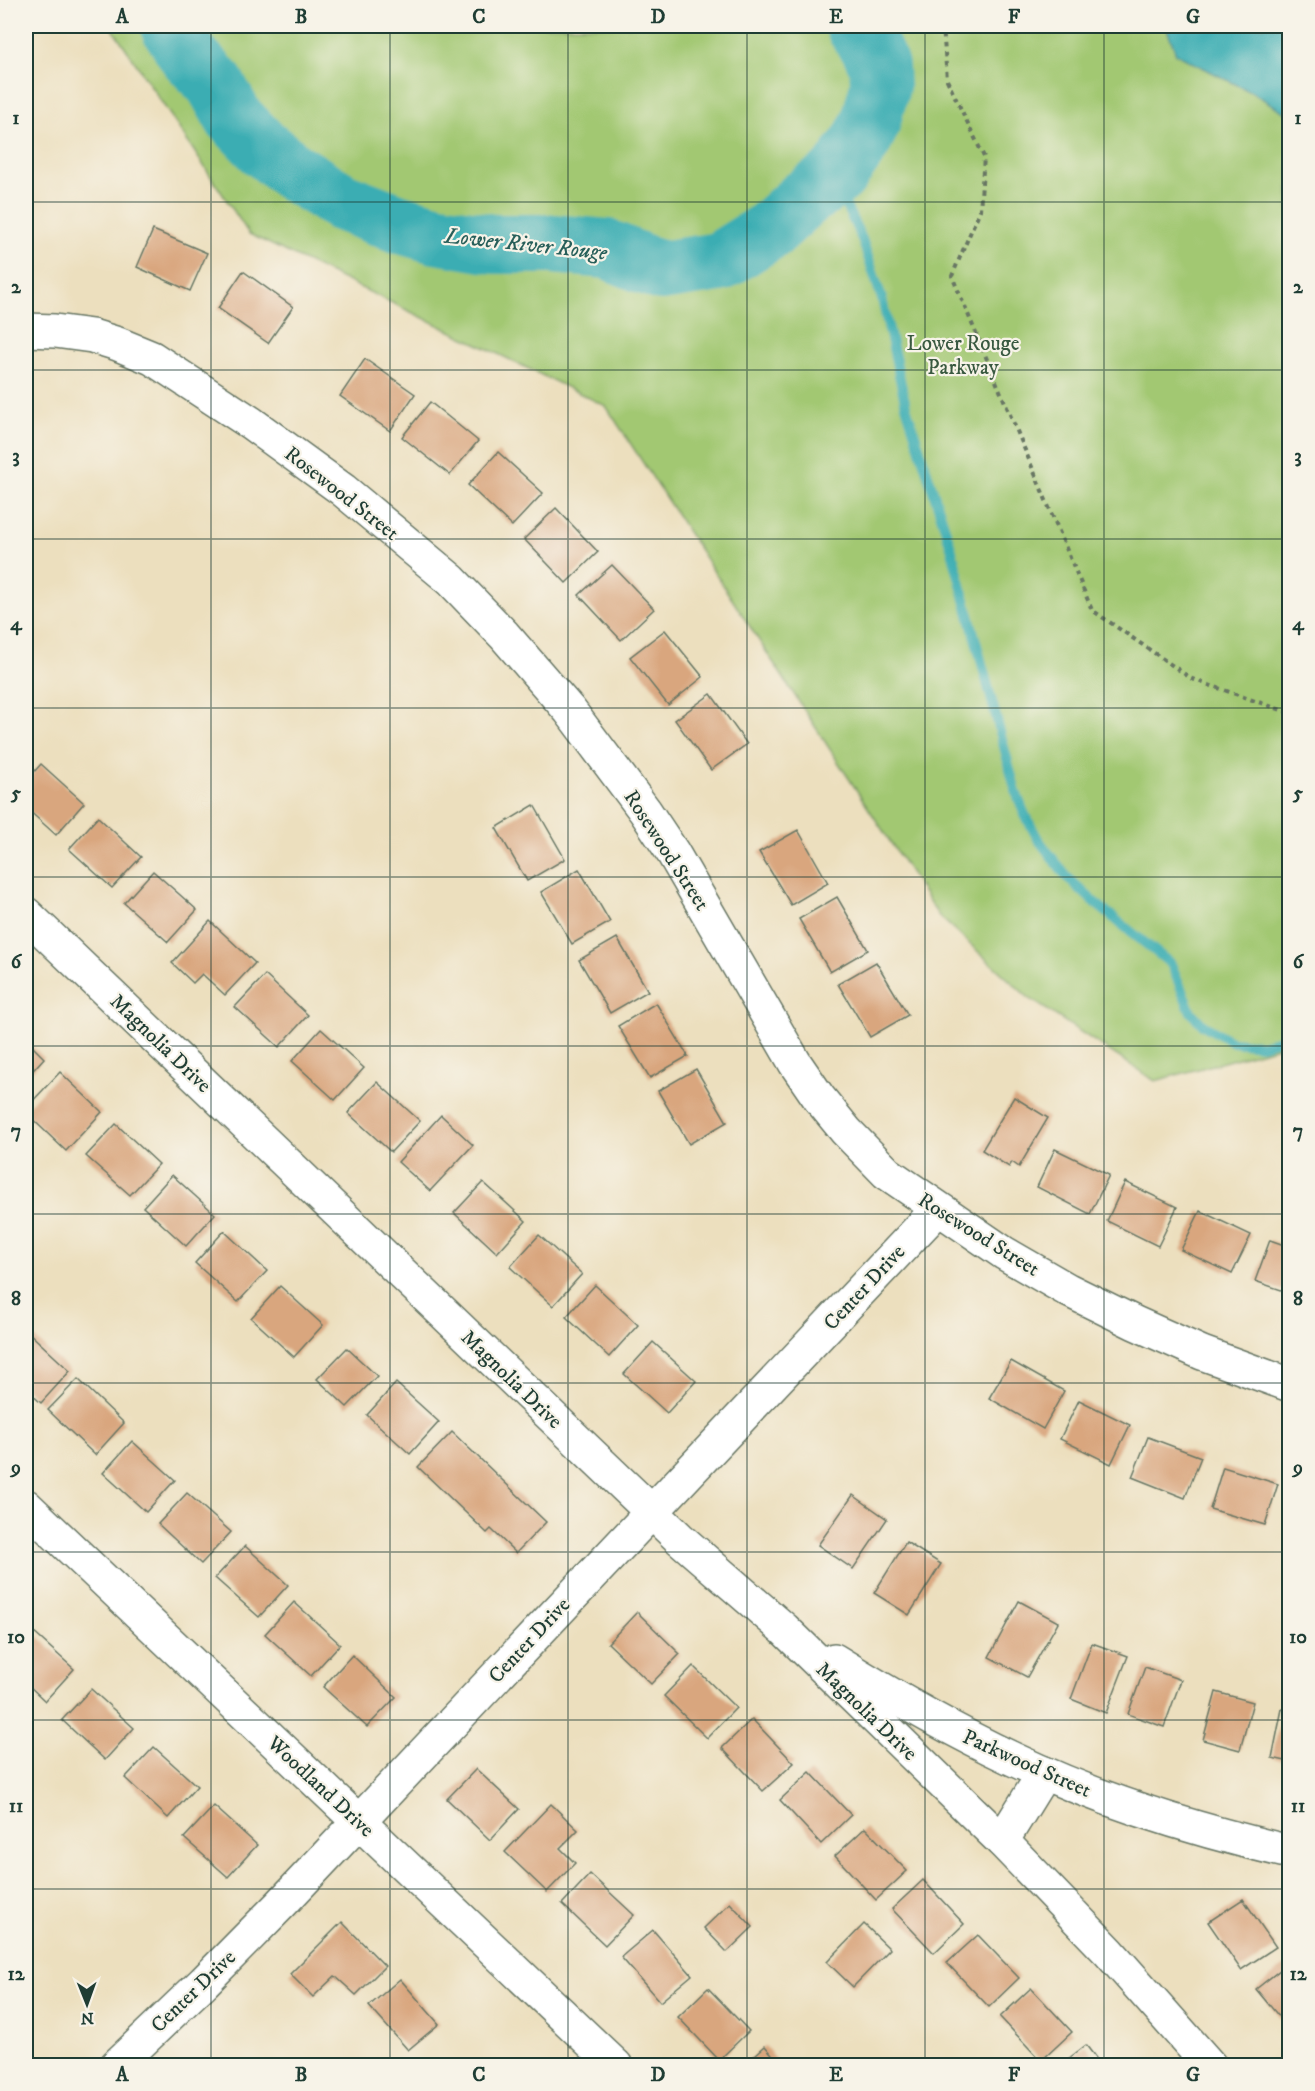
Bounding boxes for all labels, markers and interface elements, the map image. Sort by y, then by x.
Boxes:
text: A [115,5,130,30]
text: B [295,5,307,30]
text: C [472,5,486,30]
text: D [651,5,666,30]
text: E [829,5,843,30]
text: F [1008,5,1021,30]
text: G [1186,5,1200,30]
text: 1 [12,106,20,131]
text: 1 [1294,106,1302,131]
water label: Lower River Rouge [442,222,609,266]
text: 2 [11,275,22,300]
text: 2 [1293,275,1304,300]
park label: Lower Rouge Parkway [907,331,1020,381]
street label: Rosewood Street [279,441,404,547]
text: 3 [12,444,20,469]
text: 3 [1294,444,1302,469]
text: 4 [10,612,23,637]
text: 4 [1292,612,1305,637]
text: 5 [10,781,21,806]
text: 5 [1292,781,1303,806]
street label: Rosewood Street [618,785,715,916]
text: 6 [11,950,23,975]
text: 6 [1293,950,1305,975]
street label: Magnolia Drive [104,989,217,1099]
text: 7 [11,1119,21,1144]
text: 7 [1293,1119,1303,1144]
street label: Rosewood Street [913,1187,1044,1283]
street label: Center Drive [818,1239,911,1336]
text: 8 [11,1287,21,1312]
text: 8 [1293,1287,1303,1312]
street label: Magnolia Drive [455,1325,568,1435]
text: 9 [9,1456,21,1481]
text: 9 [1291,1456,1303,1481]
street label: Center Drive [483,1592,576,1689]
text: 10 [7,1625,25,1650]
text: 10 [1289,1625,1307,1650]
street label: Magnolia Drive [810,1657,923,1767]
street label: Parkwood Street [958,1724,1095,1804]
street label: Woodland Drive [261,1730,379,1843]
text: 11 [9,1794,23,1819]
text: 11 [1291,1794,1305,1819]
street label: Center Drive [146,1945,242,2039]
text: 12 [7,1962,26,1987]
text: 12 [1289,1962,1308,1987]
north arrow [57,1974,117,2034]
text: N [81,2008,94,2028]
text: A [115,2063,130,2088]
text: B [295,2063,307,2088]
text: C [472,2063,486,2088]
text: D [651,2063,666,2088]
text: E [829,2063,843,2088]
text: F [1008,2063,1021,2088]
text: G [1186,2063,1200,2088]

